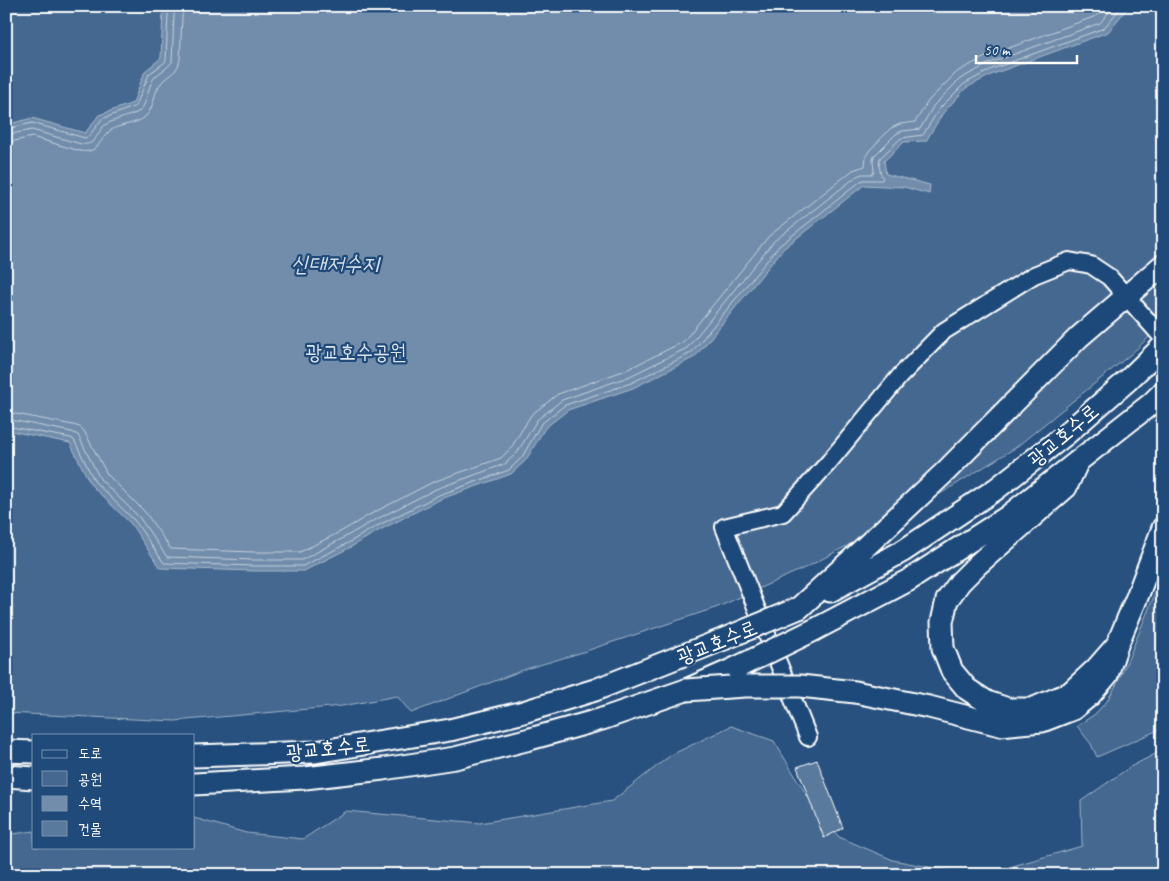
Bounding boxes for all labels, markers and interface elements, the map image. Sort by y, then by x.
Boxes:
scale bar [976,32,1078,64]
text: 50 m [984,41,1011,60]
water label: 신대저수지 [291,250,382,278]
park label: 광교호수공원 [305,339,407,365]
street label: 광교호수로 [1022,398,1104,472]
street label: 광교호수로 [673,614,761,670]
street label: 광교호수로 [285,731,371,765]
legend [32,734,195,848]
text: 도로 [78,744,102,763]
text: 공원 [78,770,102,789]
text: 수역 [78,794,102,813]
text: 건물 [78,820,102,839]

